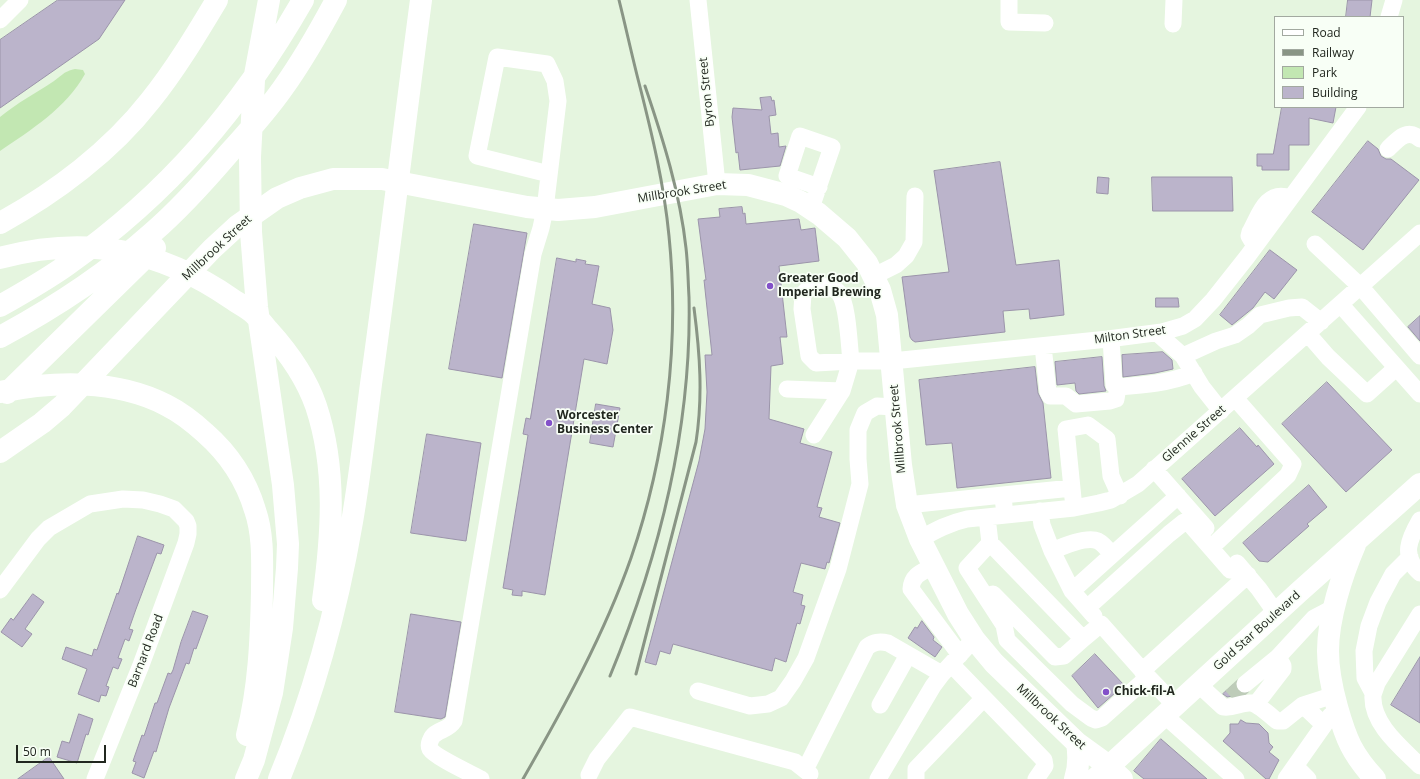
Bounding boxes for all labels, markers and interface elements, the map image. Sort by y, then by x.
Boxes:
legend [1274,16,1404,108]
text: Road [1312,24,1341,41]
text: Railway [1312,44,1354,61]
street label: Byron Street [696,56,718,128]
text: Park [1312,64,1337,81]
text: Building [1312,84,1357,101]
street label: Millbrook Street [637,178,727,206]
street label: Millbrook Street [179,212,255,284]
place label: Greater Good Imperial Brewing [778,272,881,300]
marker: Greater Good Imperial Brewing [765,281,775,291]
street label: Milton Street [1093,323,1167,347]
street label: Millbrook Street [887,384,909,474]
street label: Glennie Street [1159,402,1229,466]
place label: Worcester Business Center [557,409,653,437]
marker: Worcester Business Center [544,418,554,428]
street label: Gold Star Boulevard [1211,588,1303,674]
street label: Barnard Road [125,612,167,690]
street label: Millbrook Street [1013,681,1089,753]
place label: Chick-fil-A [1114,685,1175,699]
marker: Chick-fil-A [1101,687,1111,697]
scale bar [18,737,108,763]
text: 50 m [23,743,51,760]

